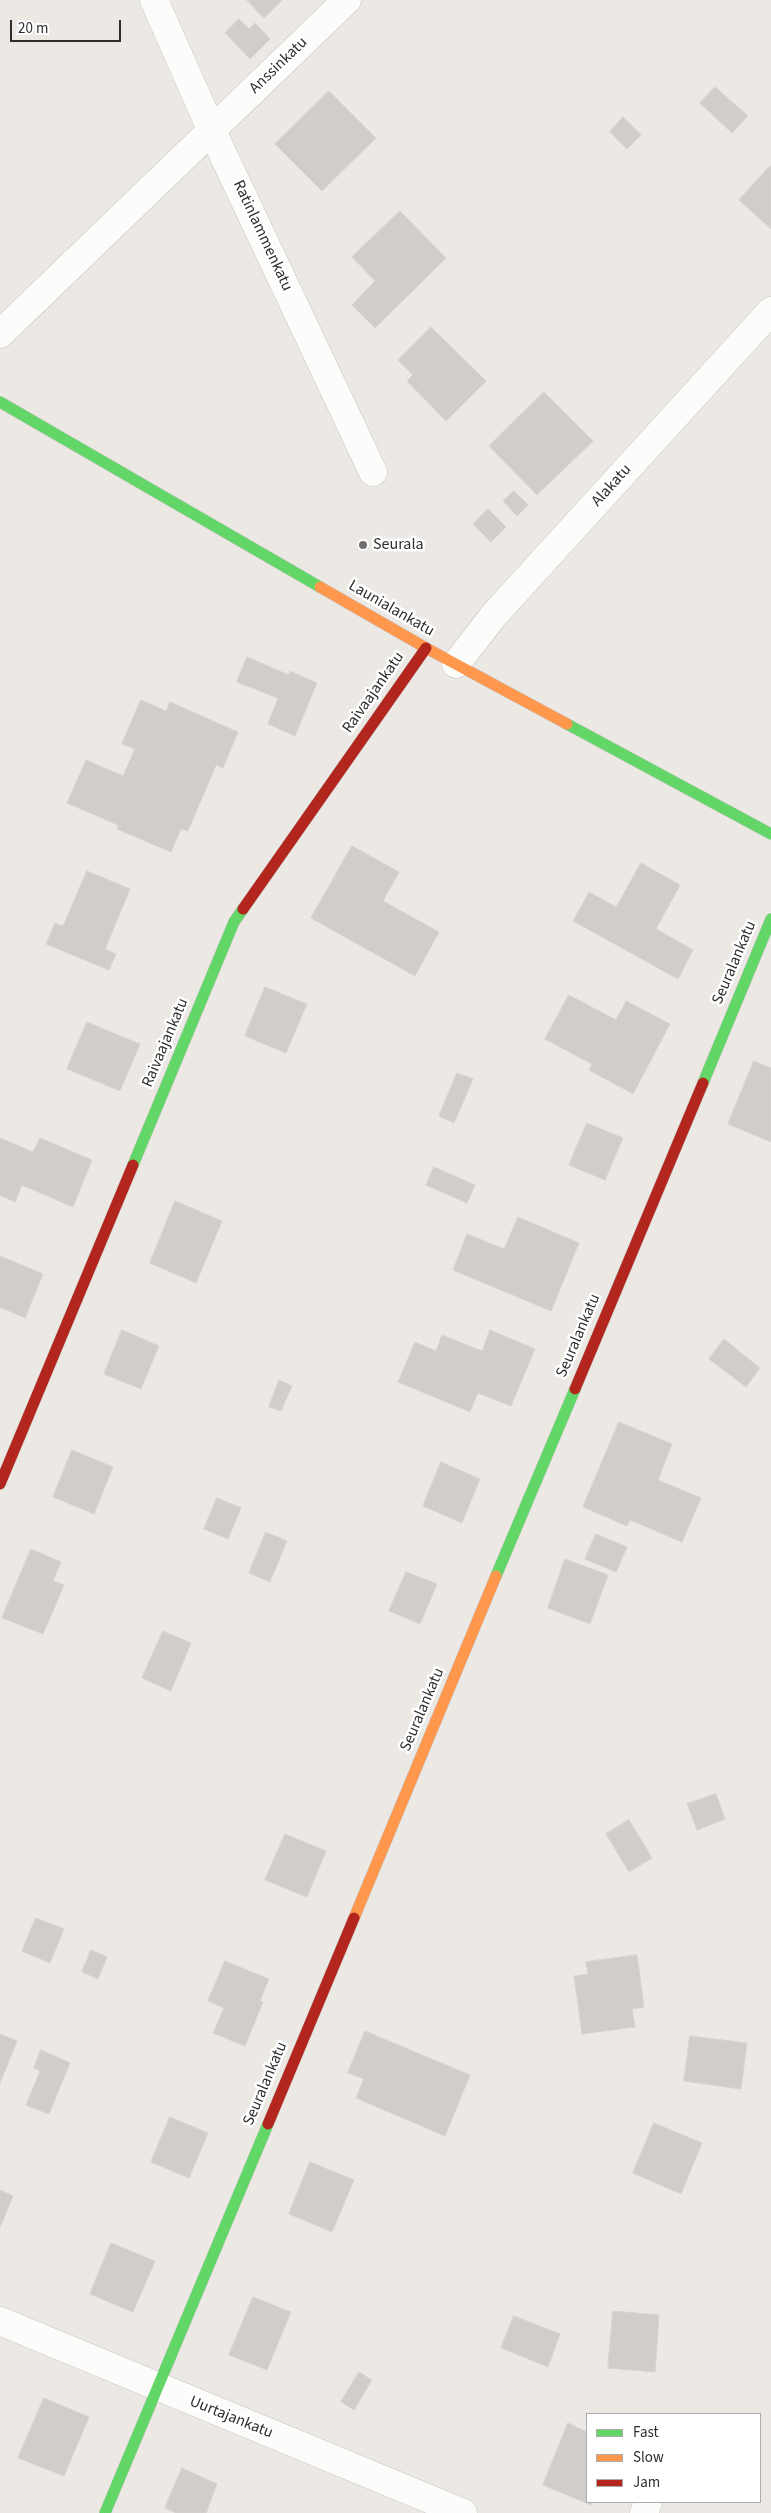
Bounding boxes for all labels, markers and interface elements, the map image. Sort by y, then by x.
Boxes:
scale bar [12,10,124,42]
text: 20 m [18,18,48,39]
street label: Anssinkatu [246,34,312,98]
street label: Ratinlammenkatu [228,178,296,294]
street label: Alakatu [588,461,636,511]
place label: Seurala [373,535,424,555]
marker: Seurala [357,539,369,551]
street label: Launialankatu [345,577,437,641]
street label: Raivaajankatu [339,649,409,737]
street label: Seuralankatu [709,918,761,1008]
street label: Raivaajankatu [139,996,193,1090]
street label: Seuralankatu [553,1291,605,1381]
street label: Seuralankatu [397,1665,449,1755]
street label: Seuralankatu [240,2039,292,2129]
street label: Uurtajankatu [187,2393,275,2443]
legend [586,2413,761,2503]
text: Fast [633,2422,659,2443]
text: Slow [633,2447,664,2468]
text: Jam [633,2472,660,2493]

